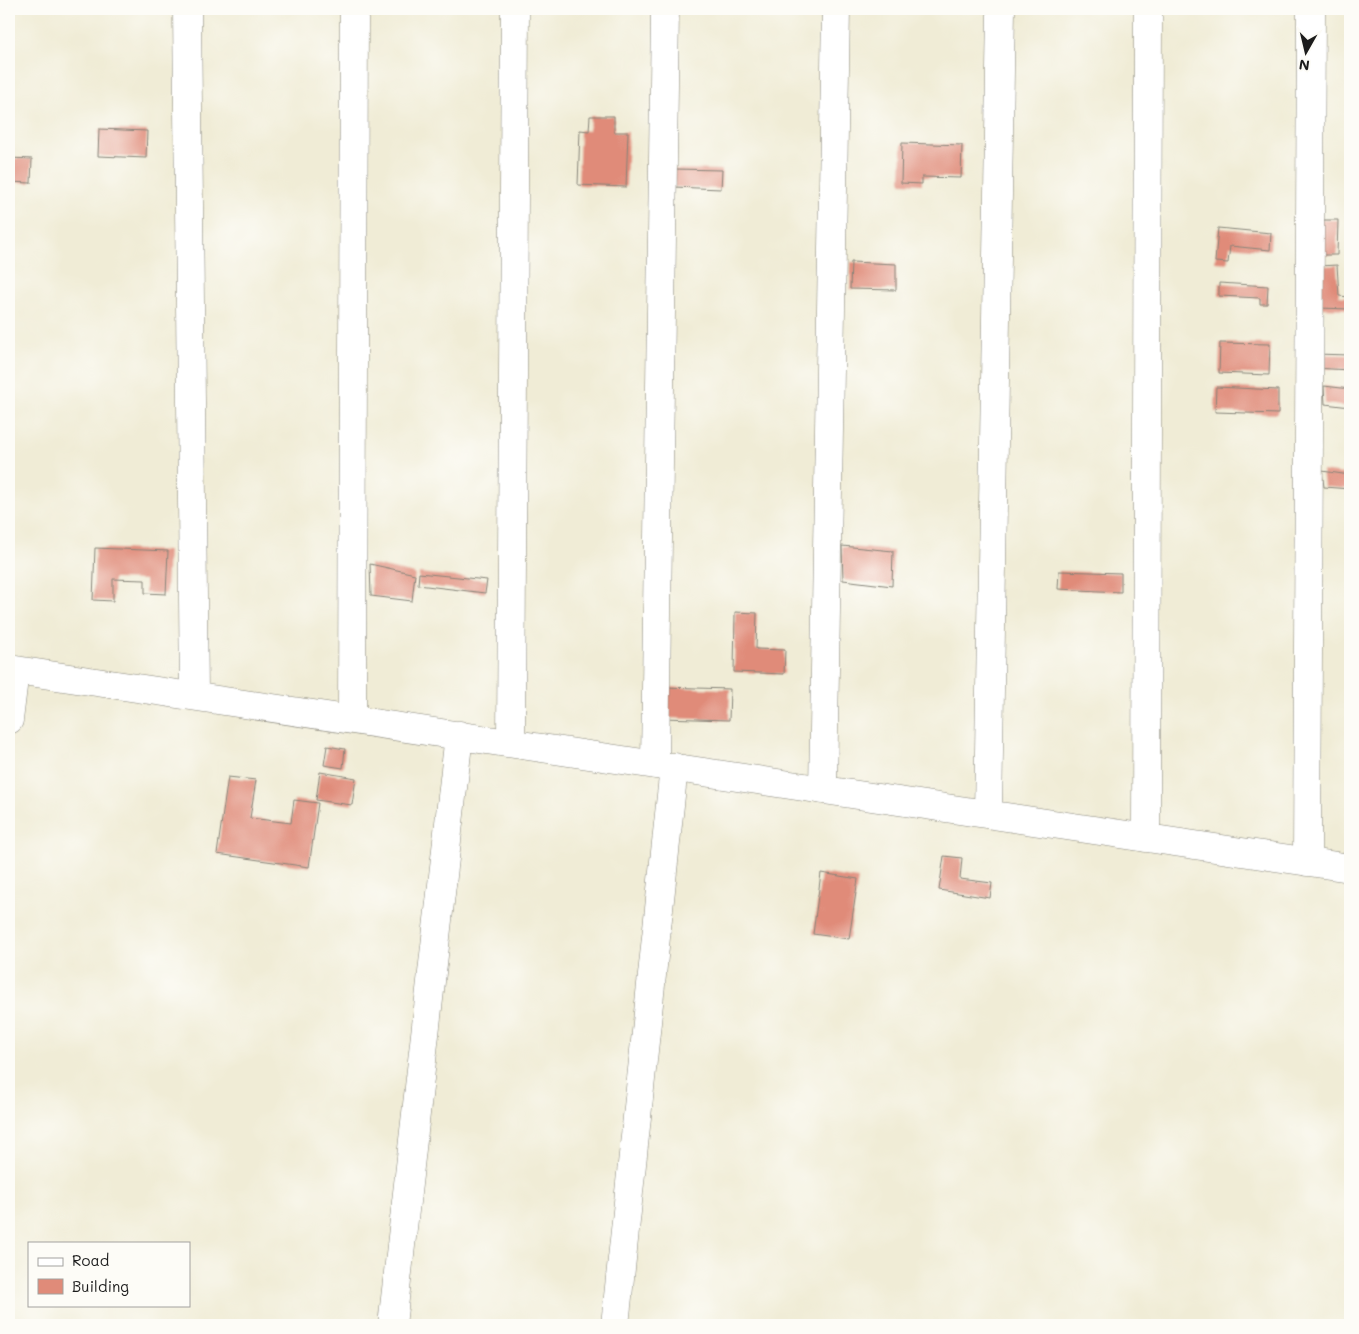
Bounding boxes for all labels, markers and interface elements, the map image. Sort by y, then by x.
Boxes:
north arrow [1282,28,1332,78]
text: N [1298,55,1311,76]
legend [28,1242,190,1306]
text: Road [72,1250,109,1270]
text: Building [72,1276,129,1296]

